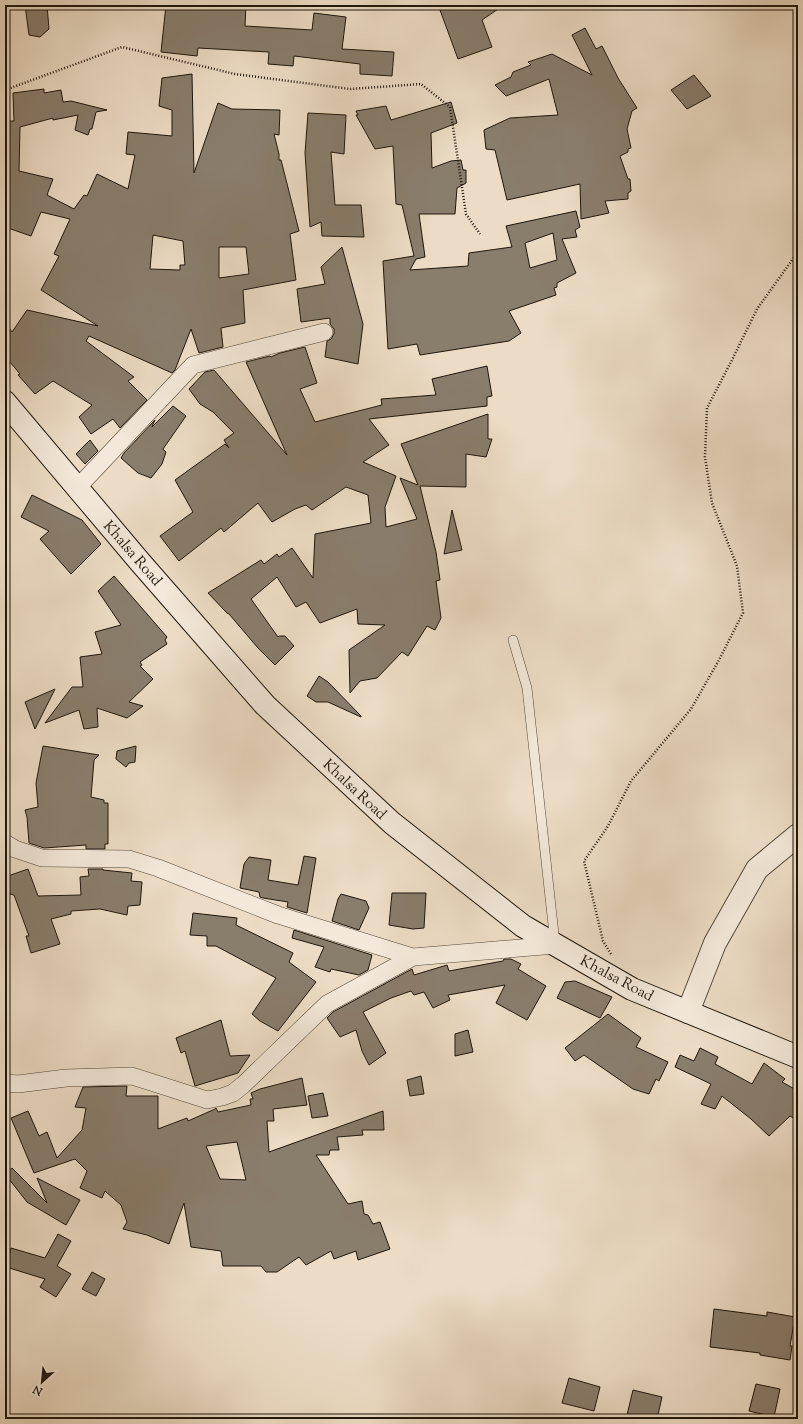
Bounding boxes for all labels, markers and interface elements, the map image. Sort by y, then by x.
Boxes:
street label: Khalsa Road [98,517,167,592]
street label: Khalsa Road [317,755,391,826]
street label: Khalsa Road [576,951,657,1008]
north arrow [22,1362,62,1402]
text: N [30,1381,46,1400]

